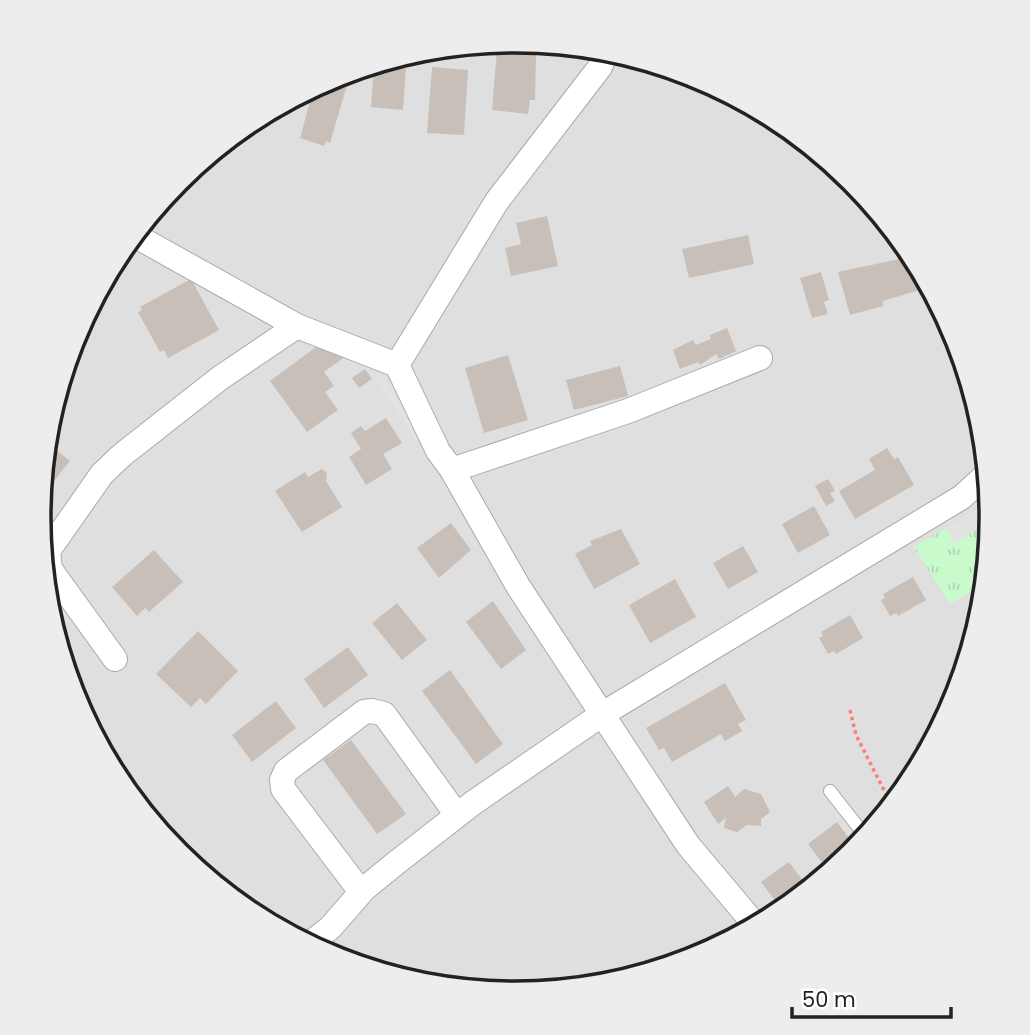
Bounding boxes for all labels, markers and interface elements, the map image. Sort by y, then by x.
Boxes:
scale bar [792,976,951,1020]
text: 50 m [802,985,856,1014]

